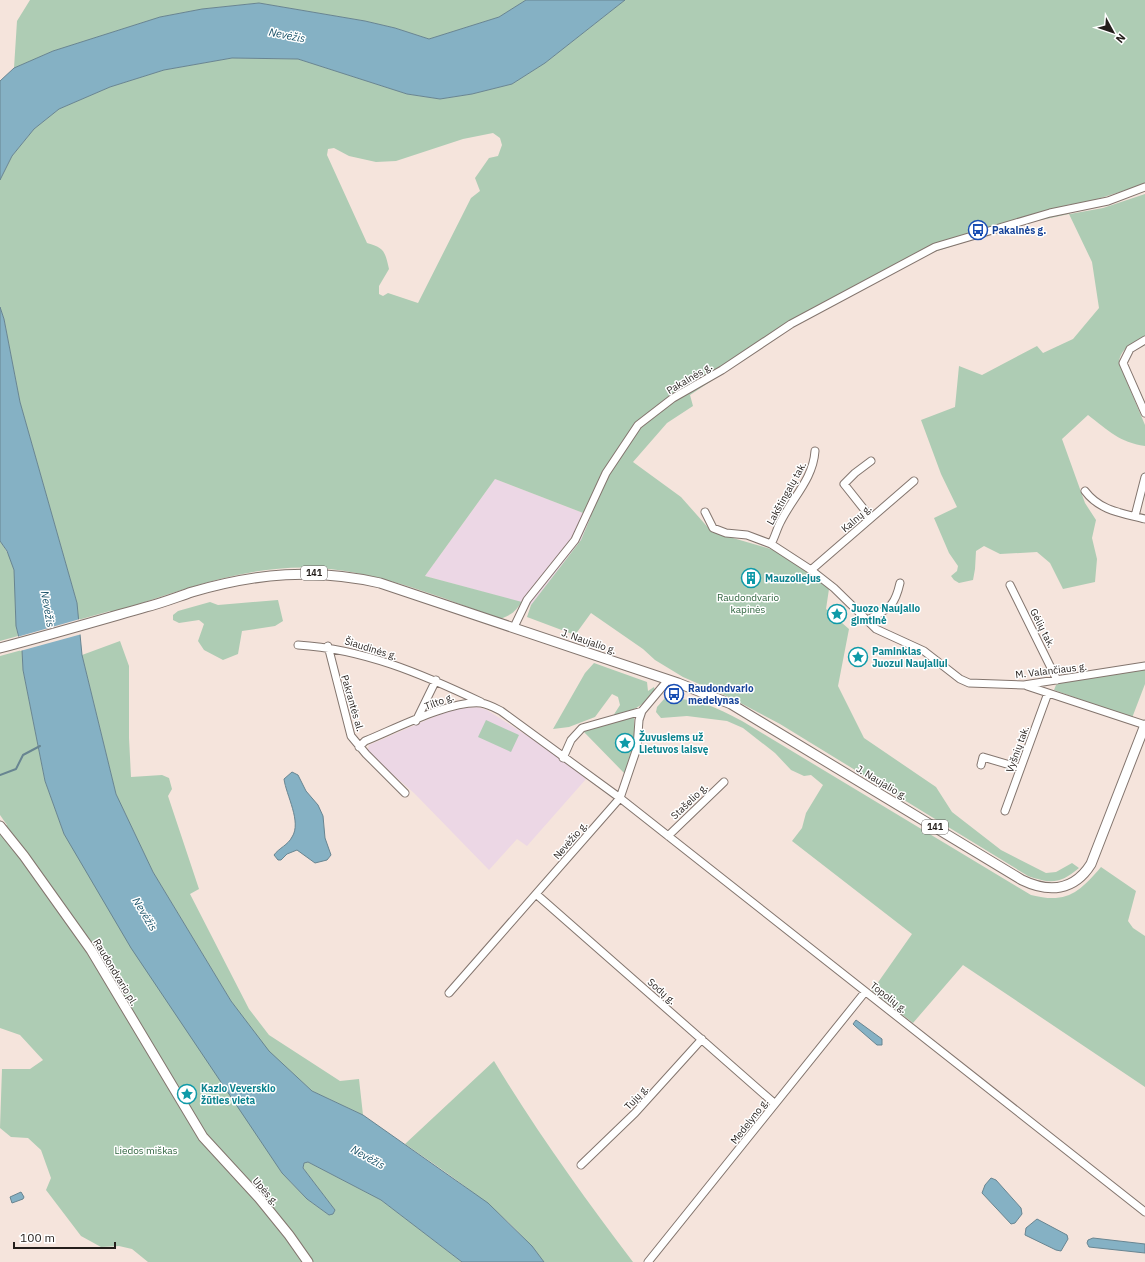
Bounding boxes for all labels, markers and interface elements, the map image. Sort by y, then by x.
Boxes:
north arrow [1093,12,1133,52]
water label: Nevėžis [268,25,306,45]
text: N [1113,31,1129,46]
bus stop icon: Pakalnės g. [967,219,989,241]
place label: Pakalnės g. [992,224,1046,237]
street label: Pakalnės g. [664,360,715,397]
street label: Lakštingalų tak. [764,459,809,527]
street label: Kalnų g. [838,502,874,535]
road number: 141 [301,566,327,580]
building icon: Mauzoliejus [740,567,762,589]
place label: Mauzoliejus [765,572,821,585]
water label: Nevėžis [38,590,58,628]
park label: Raudondvario kapinės [717,591,779,616]
place label: Juozo Naujalio gimtinė [851,602,920,627]
place icon: Juozo Naujalio gimtinė [826,603,848,625]
street label: Gėlių tak. [1027,606,1058,650]
street label: J. Naujalio g. [560,626,618,657]
street label: Šiaudinės g. [343,634,399,663]
place label: Paminklas Juozui Naujaliui [872,645,948,670]
place icon: Paminklas Juozui Naujaliui [847,646,869,668]
street label: M. Valančiaus g. [1015,660,1088,681]
street label: Pakrantės al. [338,673,367,733]
place label: Raudondvario medelynas [688,682,754,707]
bus stop icon: Raudondvario medelynas [663,683,685,705]
street label: Tilto g. [423,690,456,713]
street label: Vyšnių tak. [1003,724,1032,774]
place label: Žuvusiems už Lietuvos laisvę [639,730,709,756]
place icon: Žuvusiems už Lietuvos laisvę [614,732,636,754]
street label: J. Naujalio g. [854,762,910,803]
street label: Stašelio g. [668,781,711,822]
street label: Nevėžio g. [550,819,590,862]
road number: 141 [922,820,948,834]
water label: Nevėžis [129,895,161,933]
street label: Raudondvario pl. [90,936,141,1008]
street label: Sodų g. [645,976,679,1007]
street label: Topolių g. [868,979,910,1016]
place label: Kazio Veverskio žūties vieta [201,1082,276,1107]
street label: Tujų g. [622,1082,651,1113]
place icon: Kazio Veverskio žūties vieta [176,1083,198,1105]
street label: Medelyno g. [728,1096,771,1147]
water label: Nevėžis [348,1142,388,1172]
park label: Liedos miškas [114,1144,178,1157]
street label: Upės g. [250,1174,281,1208]
scale bar [14,1224,115,1250]
text: 100 m [20,1230,55,1245]

